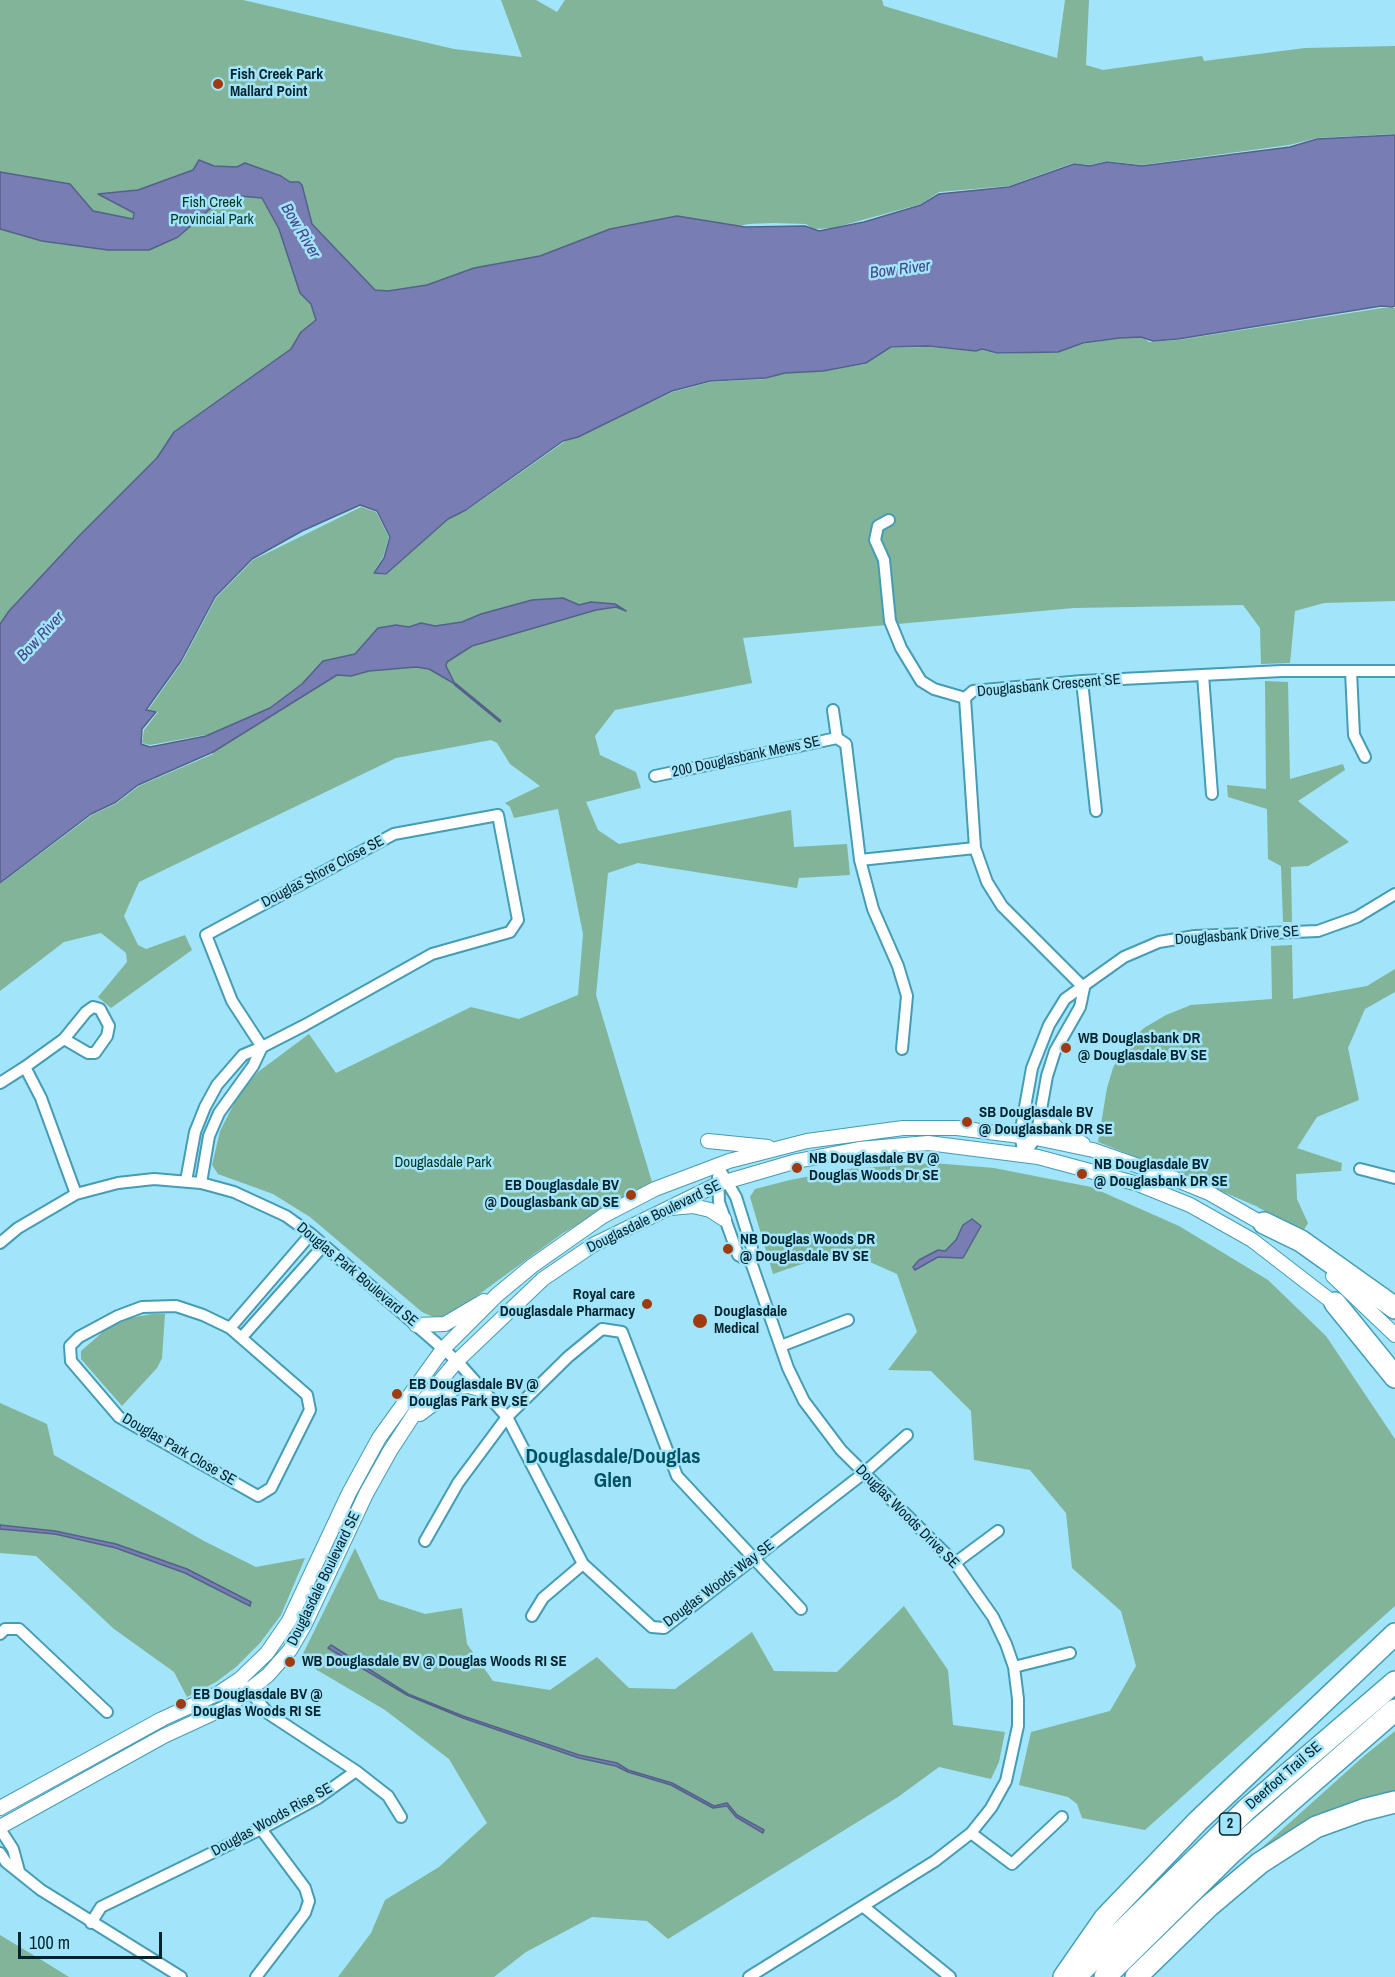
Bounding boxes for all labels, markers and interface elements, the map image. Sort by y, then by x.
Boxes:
place label: Fish Creek Park Mallard Point [230,66,323,101]
marker: Fish Creek Park Mallard Point [211,77,225,91]
park label: Fish Creek Provincial Park [170,194,254,229]
water label: Bow River [276,200,324,262]
water label: Bow River [869,257,931,283]
water label: Bow River [13,608,69,666]
street label: Douglasbank Crescent SE [976,671,1122,701]
street label: 200 Douglasbank Mews SE [670,732,822,782]
street label: Douglas Shore Close SE [259,832,387,912]
street label: Douglasbank Drive SE [1174,923,1300,949]
place label: WB Douglasbank DR @ Douglasdale BV SE [1078,1030,1207,1065]
marker: WB Douglasbank DR @ Douglasdale BV SE [1059,1041,1073,1055]
place label: SB Douglasdale BV @ Douglasbank DR SE [979,1104,1113,1139]
marker: SB Douglasdale BV @ Douglasbank DR SE [960,1115,974,1129]
place label: NB Douglasdale BV @ Douglas Woods Dr SE [809,1150,939,1185]
park label: Douglasdale Park [394,1154,492,1172]
place label: NB Douglasdale BV @ Douglasbank DR SE [1094,1156,1228,1191]
marker: NB Douglasdale BV @ Douglas Woods Dr SE [790,1161,804,1175]
marker: NB Douglasdale BV @ Douglasbank DR SE [1075,1167,1089,1181]
place label: EB Douglasdale BV @ Douglasbank GD SE [485,1177,619,1212]
street label: Douglasdale Boulevard SE [584,1177,724,1257]
marker: EB Douglasdale BV @ Douglasbank GD SE [624,1188,638,1202]
street label: Douglas Park Boulevard SE [293,1219,421,1331]
place label: NB Douglas Woods DR @ Douglasdale BV SE [740,1231,875,1266]
marker: NB Douglas Woods DR @ Douglasdale BV SE [721,1242,735,1256]
place label: Royal care Douglasdale Pharmacy [500,1286,635,1321]
marker: Royal care Douglasdale Pharmacy [640,1297,654,1311]
place label: Douglasdale Medical [714,1303,787,1338]
marker: Douglasdale Medical [691,1312,709,1330]
place label: EB Douglasdale BV @ Douglas Park BV SE [409,1376,539,1411]
marker: EB Douglasdale BV @ Douglas Park BV SE [390,1387,404,1401]
street label: Douglas Park Close SE [119,1410,239,1490]
district label: Douglasdale/Douglas Glen [525,1444,701,1494]
street label: Douglas Woods Drive SE [851,1461,963,1573]
street label: Douglasdale Boulevard SE [284,1509,364,1649]
street label: Douglas Woods Way SE [660,1536,778,1632]
place label: WB Douglasdale BV @ Douglas Woods RI SE [302,1653,567,1671]
marker: WB Douglasdale BV @ Douglas Woods RI SE [283,1655,297,1669]
place label: EB Douglasdale BV @ Douglas Woods RI SE [193,1686,323,1721]
marker: EB Douglasdale BV @ Douglas Woods RI SE [174,1697,188,1711]
street label: Deerfoot Trail SE [1242,1738,1326,1814]
street label: Douglas Woods Rise SE [209,1779,335,1861]
road number: 2 [1220,1813,1240,1835]
scale bar [21,1920,165,1958]
text: 100 m [29,1930,70,1955]

